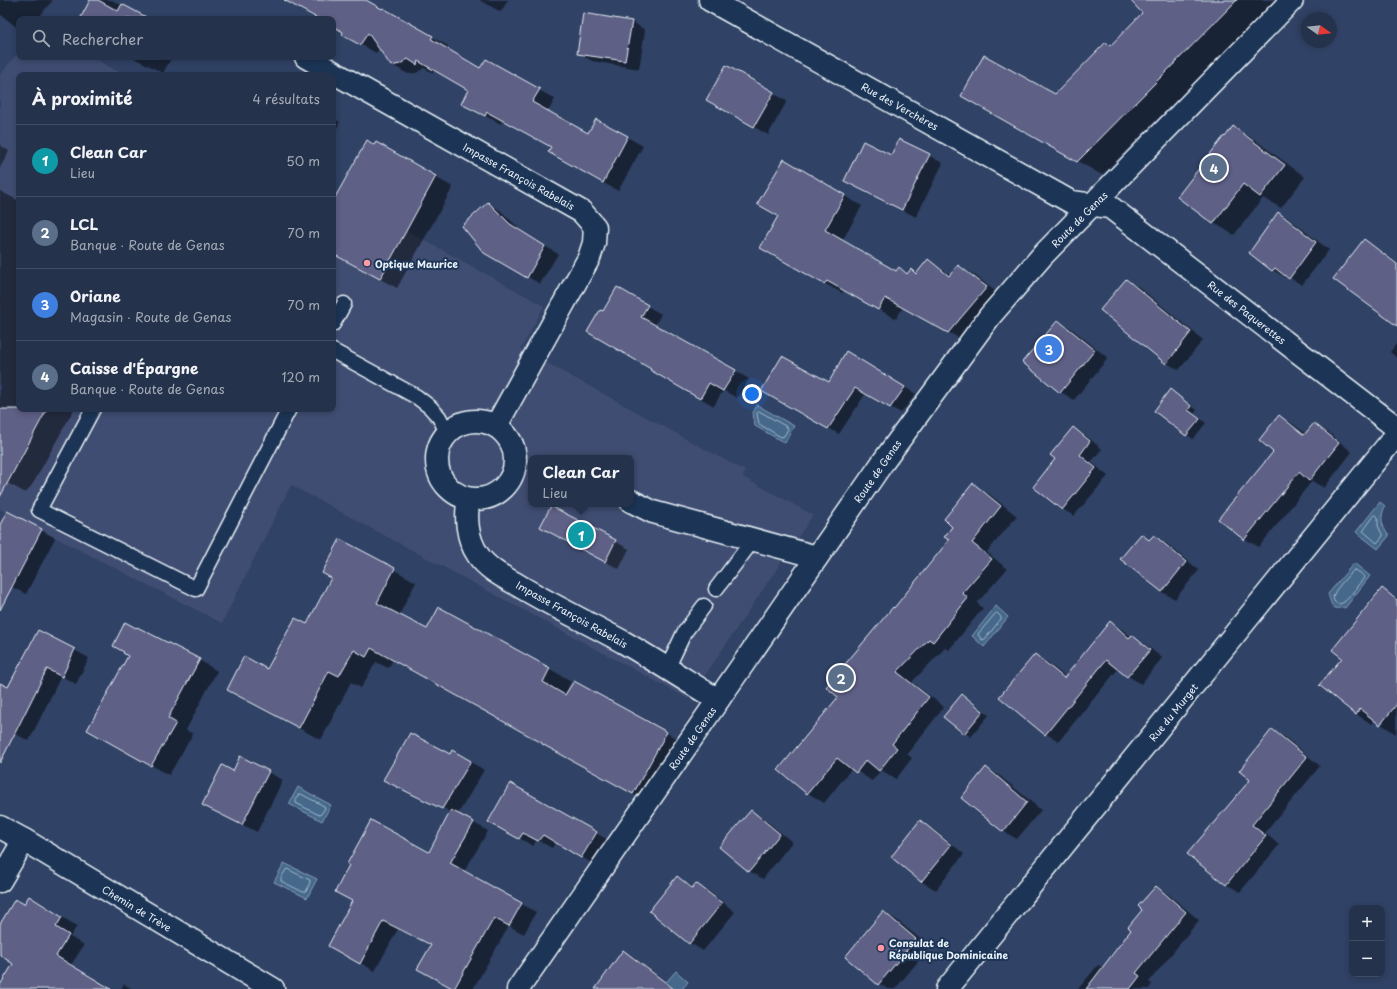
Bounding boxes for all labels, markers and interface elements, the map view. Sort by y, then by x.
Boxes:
north arrow [1301,12,1337,48]
search box [16,16,336,60]
icon: search [30,27,52,49]
text: Rechercher [62,27,143,50]
street label: Rue des Verchères [859,79,942,134]
text: À proximité [32,85,132,111]
text: 4 résultats [253,89,320,108]
street label: Impasse François Rabelais [461,139,578,213]
text: Clean Car [70,140,147,163]
text: 1 [42,151,48,170]
text: 50 m [286,151,320,170]
pin: 4 [1201,153,1227,183]
text: Lieu [70,163,95,182]
street label: Route de Genas [1047,187,1111,251]
text: LCL [70,212,98,235]
text: 2 [40,223,50,242]
text: 70 m [287,223,320,242]
text: Banque · Route de Genas [70,235,225,254]
place label: Optique Maurice [375,256,458,271]
marker: Optique Maurice [362,258,372,268]
street label: Rue des Paquerettes [1204,277,1289,348]
text: Oriane [70,284,121,307]
text: 3 [41,295,49,314]
text: 70 m [287,295,320,314]
text: Magasin · Route de Genas [70,307,231,326]
pin: 3 [1036,334,1062,364]
text: Caisse d'Épargne [70,356,198,379]
text: 4 [41,367,49,386]
text: 120 m [281,367,320,386]
text: Banque · Route de Genas [70,379,225,398]
your location [742,384,762,404]
street label: Route de Genas [850,436,905,506]
popup [528,455,634,507]
text: Clean Car [543,460,619,483]
text: Lieu [543,483,568,502]
pin: 1 [568,520,594,550]
street label: Impasse François Rabelais [514,577,631,651]
pin: 2 [828,663,854,693]
street label: Rue du Murget [1145,680,1201,744]
street label: Route de Genas [665,703,720,773]
street label: Chemin de Trève [99,881,175,935]
map controls [1349,905,1385,977]
button: + [1349,905,1385,941]
place label: Consulat de République Dominicaine [889,935,1008,962]
button: − [1349,941,1385,977]
marker: Consulat de République Dominicaine [876,943,886,953]

